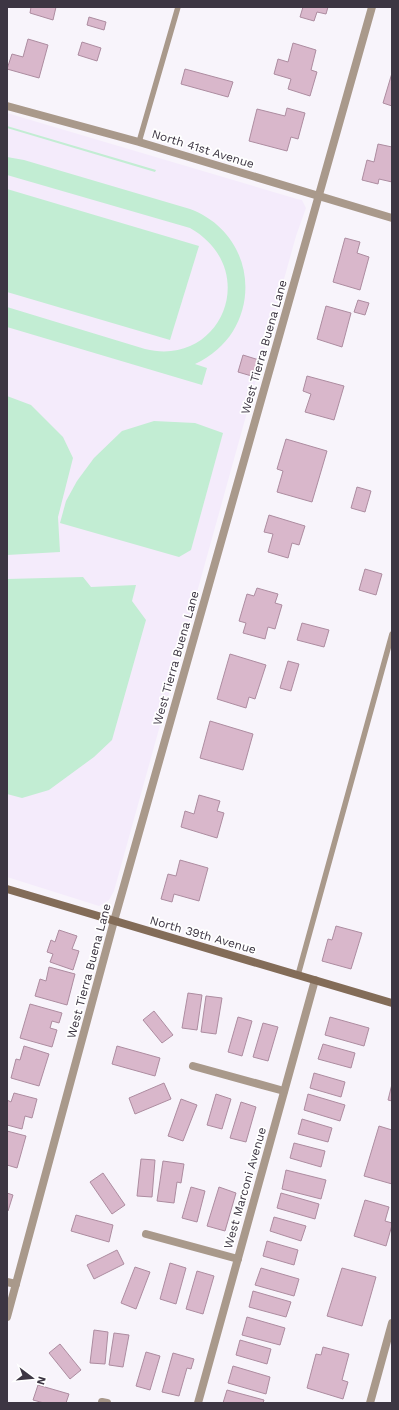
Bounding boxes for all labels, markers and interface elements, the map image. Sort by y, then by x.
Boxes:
street label: North 41st Avenue [150,127,256,171]
street label: West Tierra Buena Lane [238,278,290,416]
street label: West Tierra Buena Lane [150,589,202,727]
street label: West Tierra Buena Lane [64,902,114,1040]
street label: North 39th Avenue [148,913,258,957]
street label: West Marconi Avenue [221,1126,269,1250]
north arrow [12,1358,52,1398]
text: N [34,1375,49,1386]

